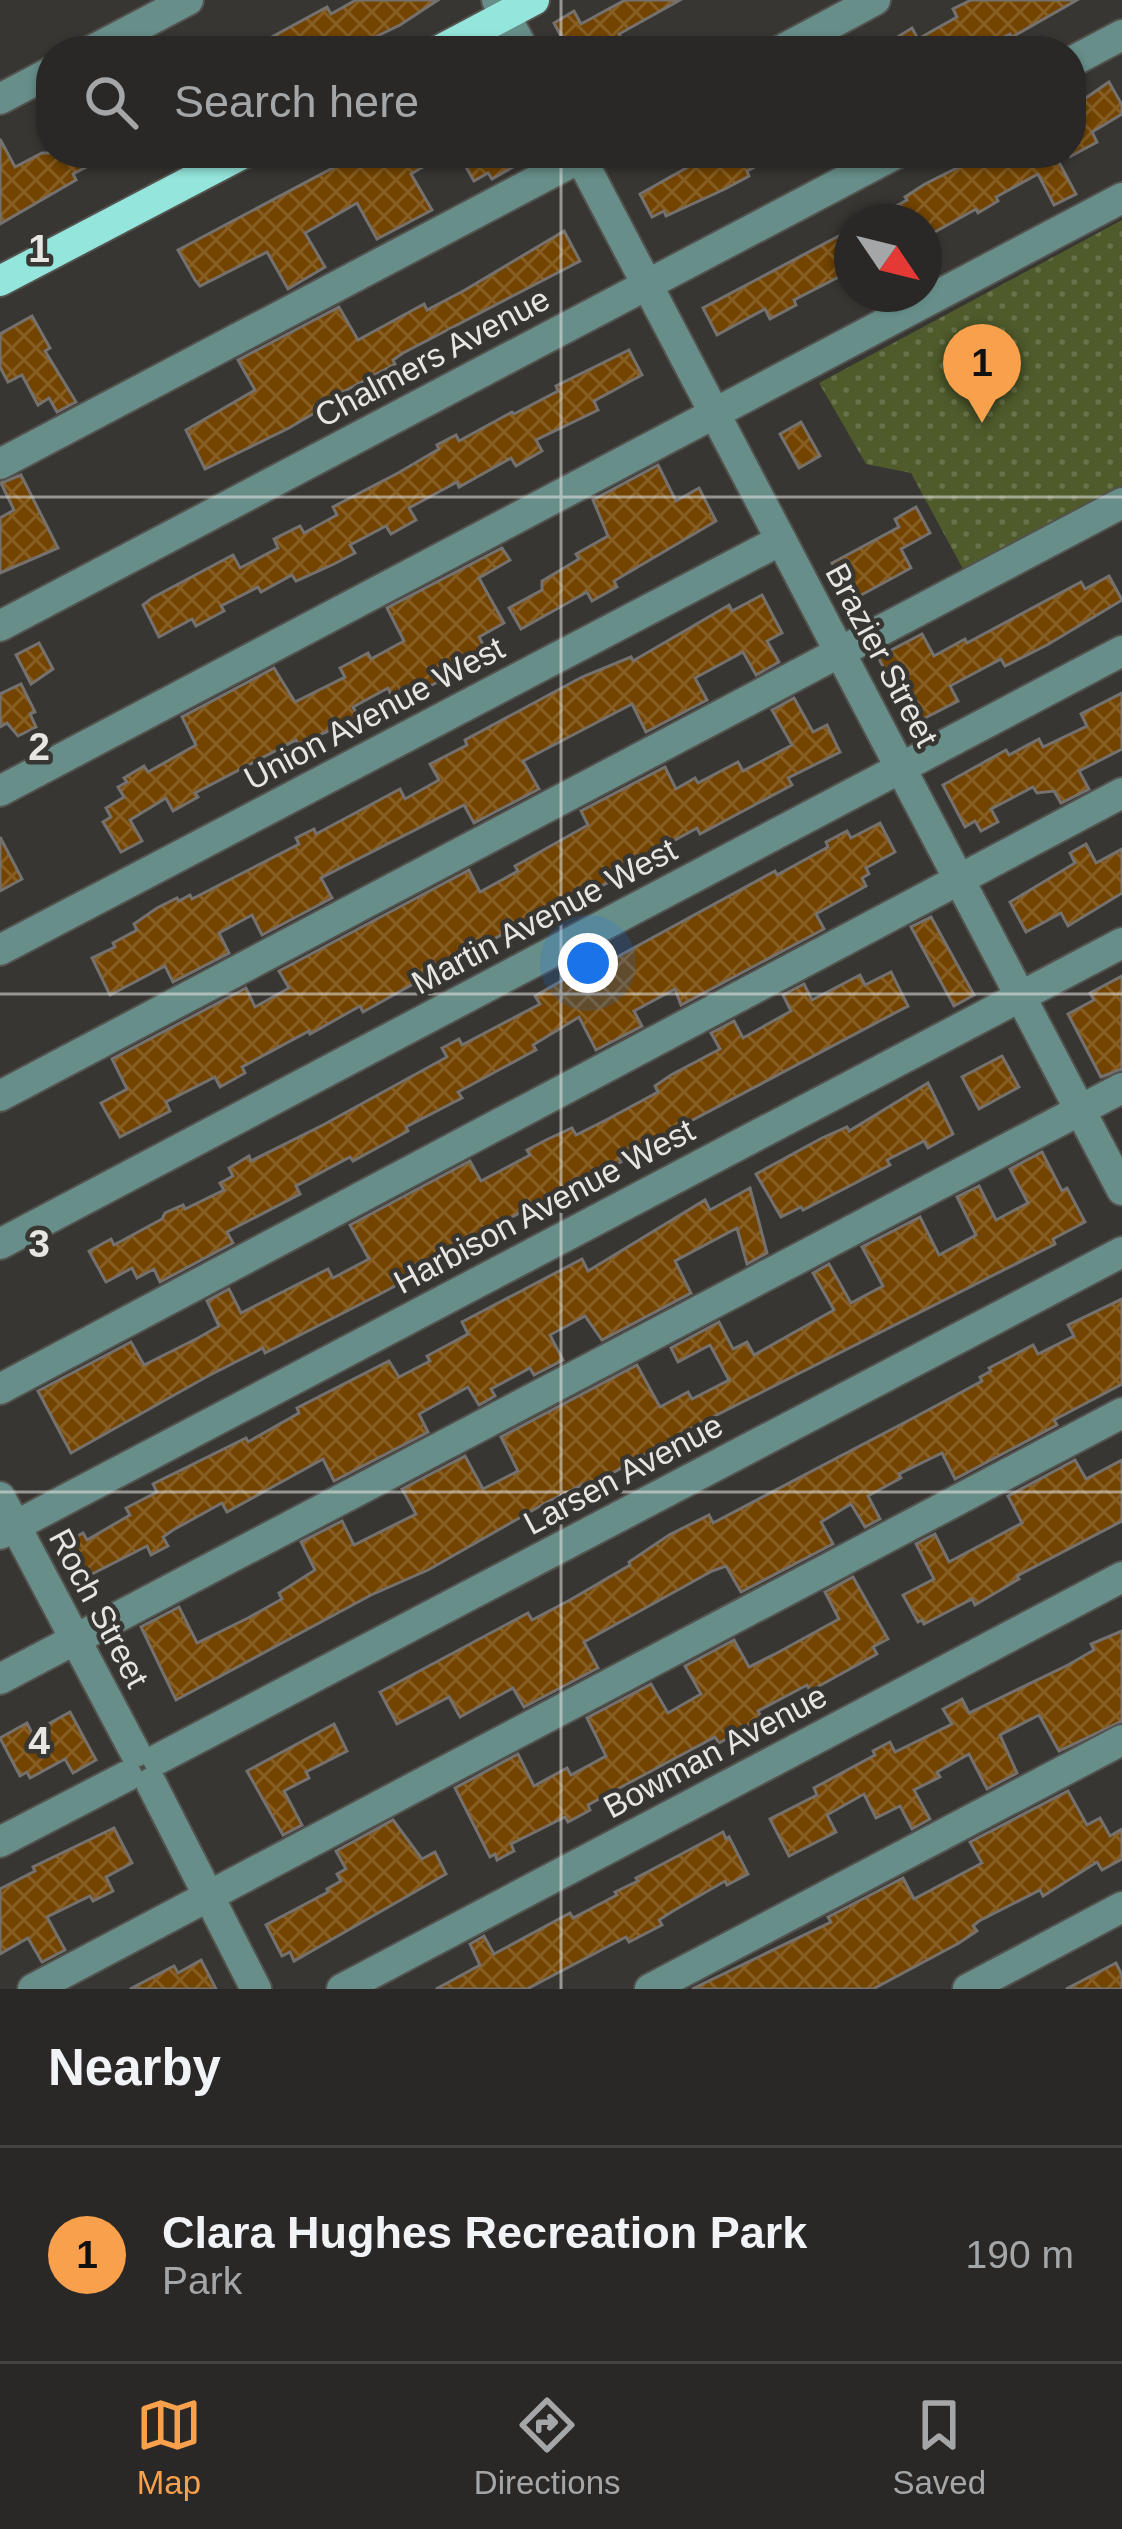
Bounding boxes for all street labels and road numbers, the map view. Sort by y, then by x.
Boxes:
street label: Chalmers Avenue [309,280,555,434]
street label: Brazier Street [818,557,946,753]
street label: Union Avenue West [238,629,510,797]
street label: Martin Avenue West [405,831,683,1001]
street label: Harbison Avenue West [388,1111,700,1301]
street label: Larsen Avenue [517,1406,729,1542]
street label: Roch Street [42,1522,156,1694]
street label: Bowman Avenue [597,1677,833,1825]

